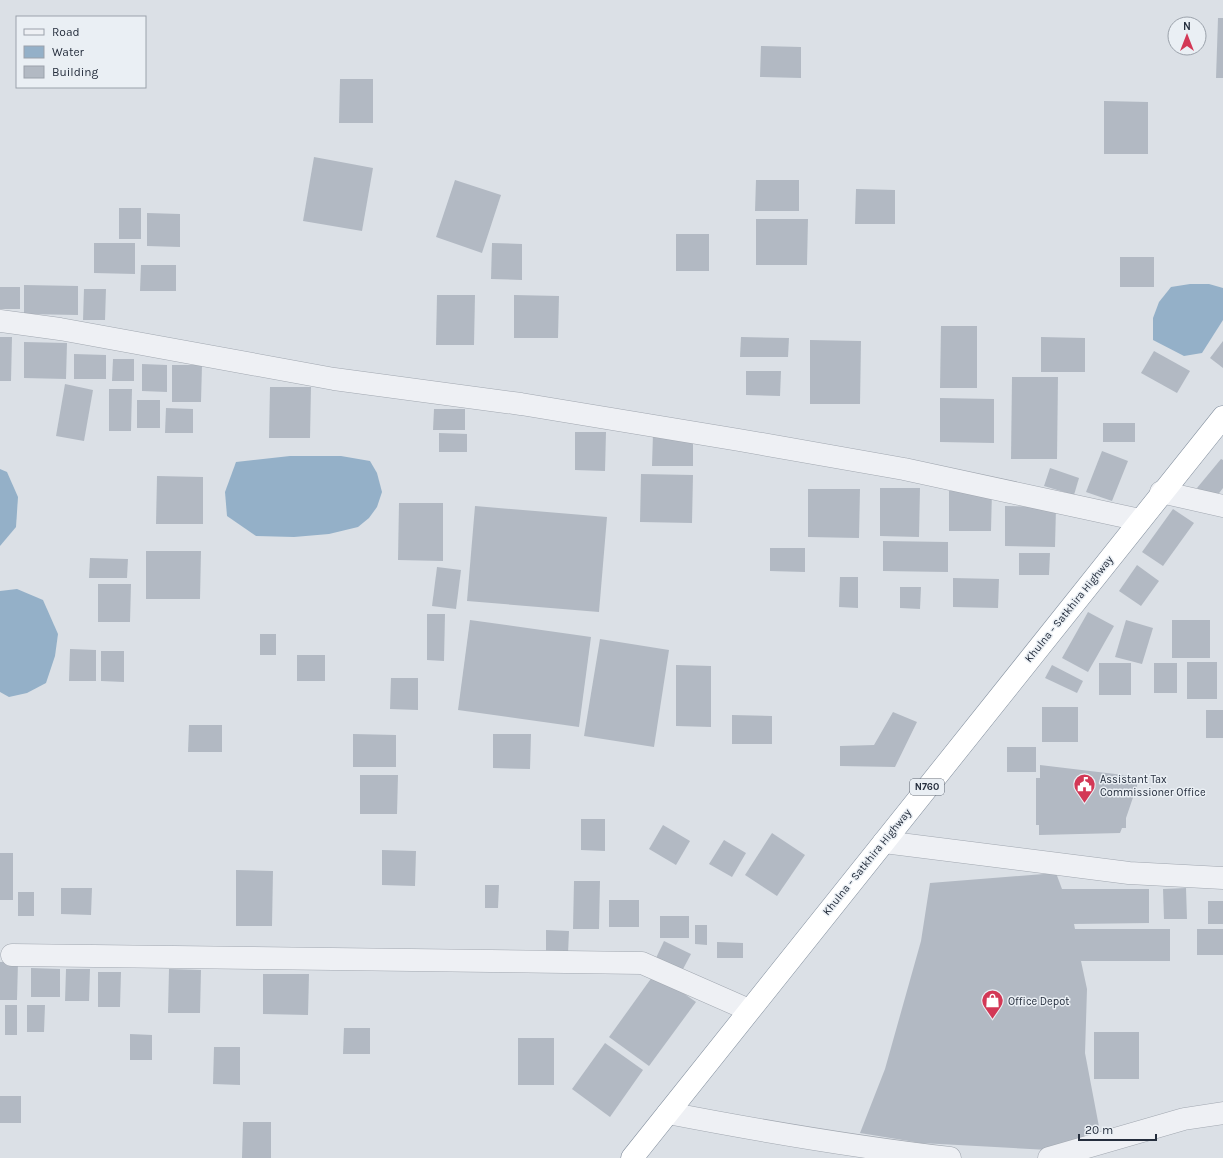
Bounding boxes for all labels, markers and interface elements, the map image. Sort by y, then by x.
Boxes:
legend [16,16,146,88]
north arrow [1167,16,1207,56]
text: N [1183,20,1191,33]
text: Road [52,25,80,39]
text: Water [52,45,85,59]
text: Building [52,65,99,79]
street label: Khulna - Satkhira Highway [1022,553,1116,665]
public building icon: Assistant Tax Commissioner Office [1072,772,1098,805]
place label: Assistant Tax Commissioner Office [1100,773,1206,799]
road number: N760 [910,779,944,795]
street label: Khulna - Satkhira Highway [820,806,914,918]
shop icon: Office Depot [979,988,1005,1021]
place label: Office Depot [1008,995,1069,1008]
scale bar [1079,1116,1156,1142]
text: 20 m [1085,1123,1113,1137]

